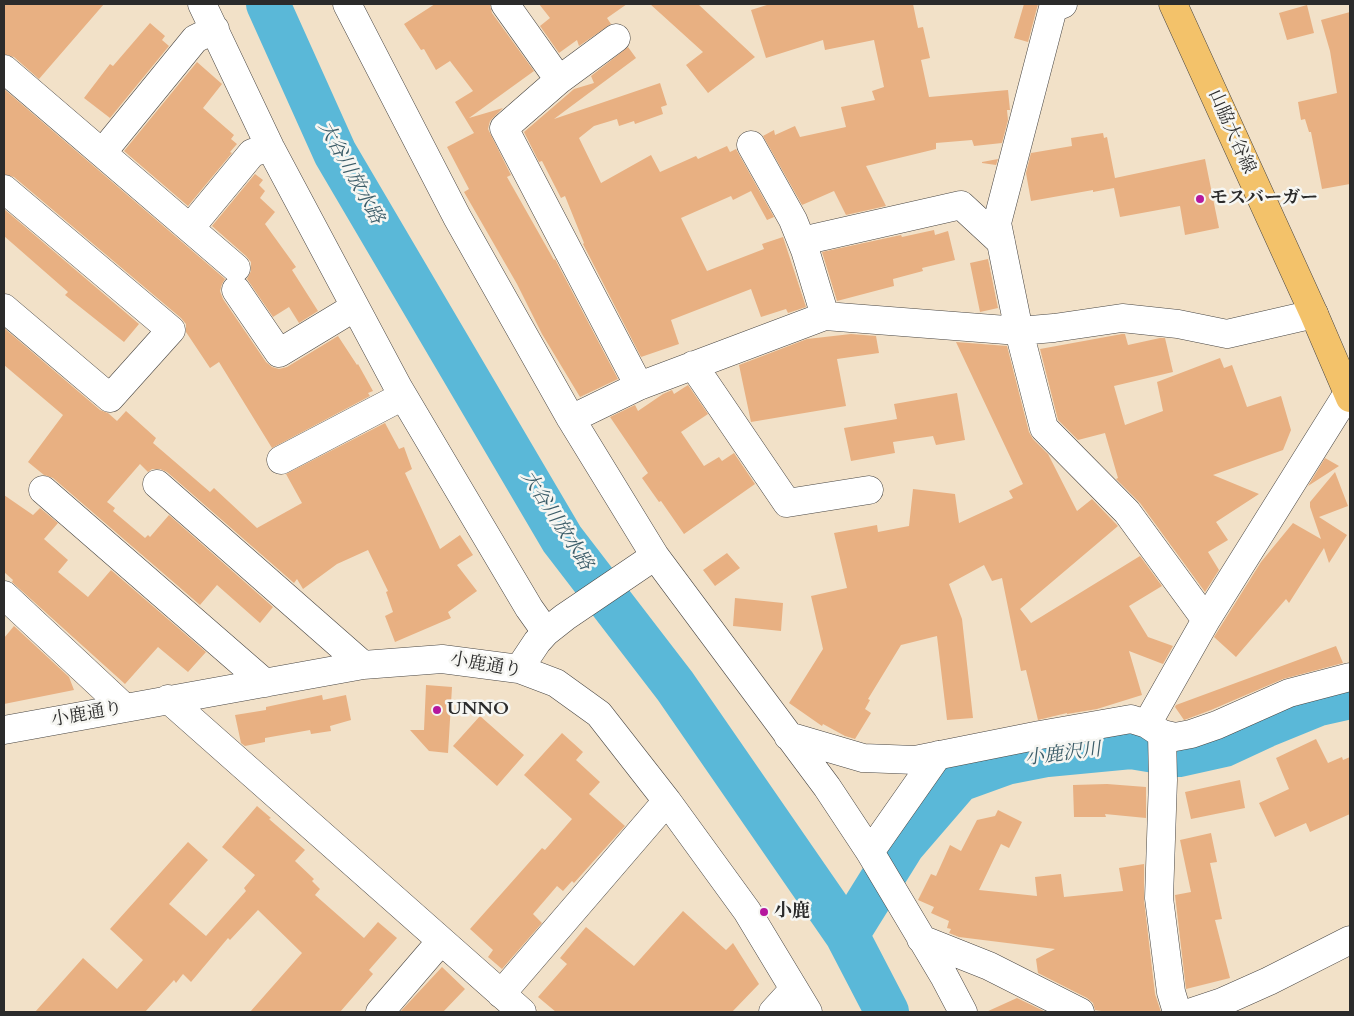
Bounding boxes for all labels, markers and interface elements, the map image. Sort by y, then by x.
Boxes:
street label: 山脇大谷線 [1203,86,1259,178]
water label: 大谷川放水路 [312,118,388,228]
place label: モスバーガー [1210,188,1318,210]
marker: モスバーガー [1194,193,1206,205]
water label: 大谷川放水路 [515,467,597,575]
street label: 小鹿通り [449,649,523,683]
street label: 小鹿通り [50,698,124,732]
place label: UNNO [447,699,509,721]
marker: UNNO [431,704,443,716]
water label: 小鹿沢川 [1024,739,1102,771]
place label: 小鹿 [774,901,810,923]
marker: 小鹿 [758,906,770,918]

